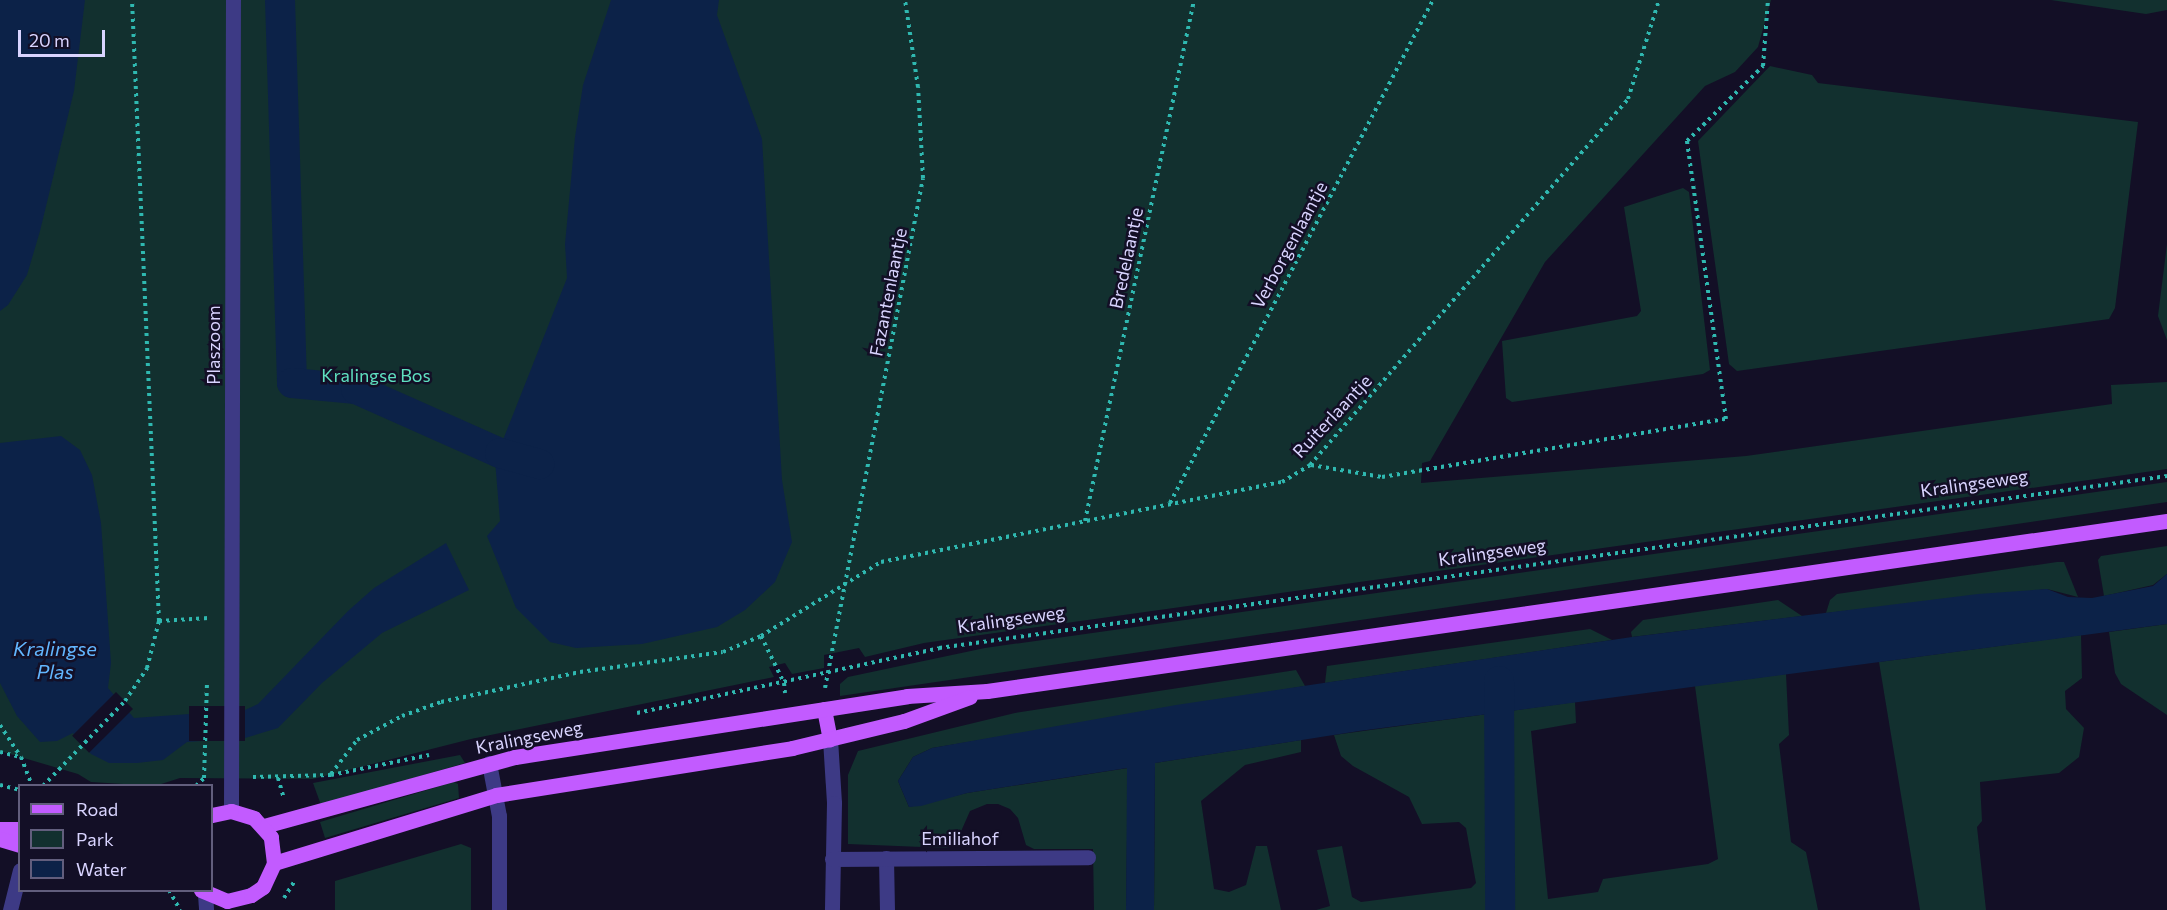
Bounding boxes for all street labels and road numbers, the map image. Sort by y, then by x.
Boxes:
street label: Verborgenlaantje [1246,178,1332,312]
street label: Bredelaantje [1105,205,1147,311]
street label: Fazantenlaantje [865,226,911,358]
street label: Plaszoom [202,305,224,385]
street label: Ruiterlaantje [1288,370,1376,462]
street label: Kralingseweg [1919,465,2029,501]
street label: Kralingseweg [1437,534,1547,570]
street label: Kralingseweg [956,601,1066,637]
street label: Kralingseweg [474,716,584,758]
street label: Emiliahof [921,827,999,849]

